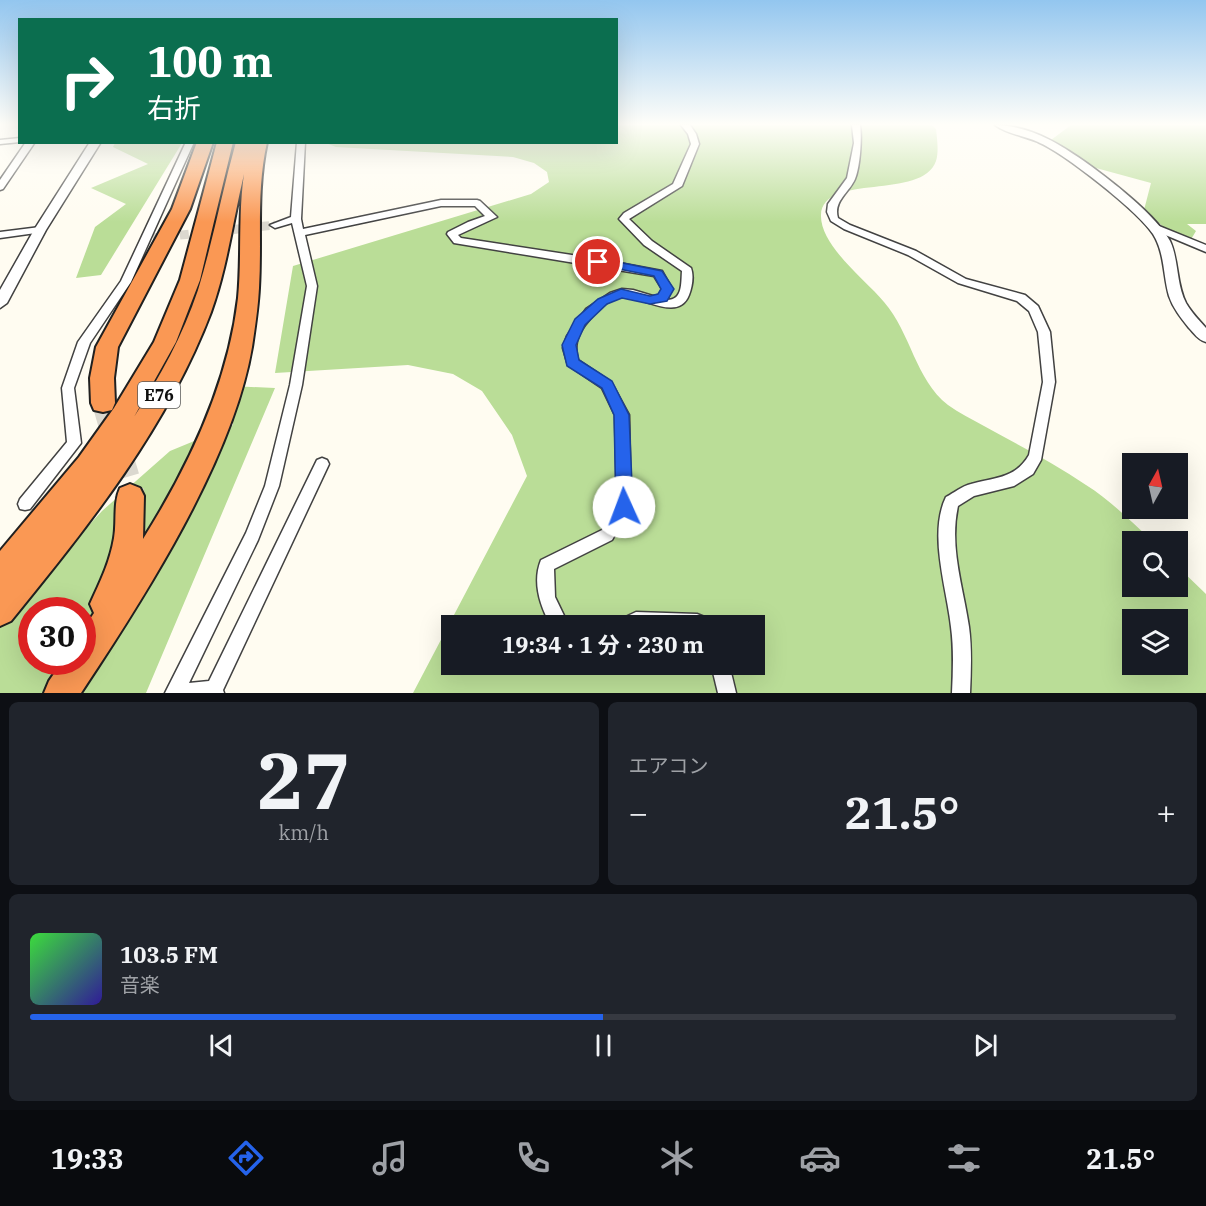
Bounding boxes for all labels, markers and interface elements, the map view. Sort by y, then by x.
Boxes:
text: 100 m [147,34,273,89]
icon: right [48,42,126,120]
text: 右折 [147,90,201,125]
pin [572,236,623,287]
icon: arrive [581,245,614,278]
road number: E76 [138,382,180,408]
north arrow [1122,453,1188,519]
map controls [1122,453,1188,675]
position arrow [592,475,656,539]
button: search [1122,531,1188,597]
speed limit sign: 30 [18,597,96,675]
button: layers [1122,609,1188,675]
text: 19:34 · 1 分 · 230 m [502,630,704,659]
text: 27 [257,729,351,830]
text: エアコン [629,752,709,779]
text: 21.5° [845,783,960,841]
text: − [629,791,648,834]
text: + [1156,791,1176,834]
text: km/h [278,819,329,846]
text: 103.5 FM [120,940,218,969]
text: 音楽 [120,971,160,998]
icon: previous [205,1029,238,1062]
icon: pause [587,1029,620,1062]
icon: next [969,1029,1002,1062]
icon: directions [225,1137,267,1179]
icon: music [369,1137,411,1179]
icon: phone [512,1137,554,1179]
icon: climate [656,1137,698,1179]
icon: car [799,1137,841,1179]
icon: filters [943,1137,985,1179]
text: 19:33 [51,1141,124,1176]
text: 21.5° [1086,1141,1155,1176]

